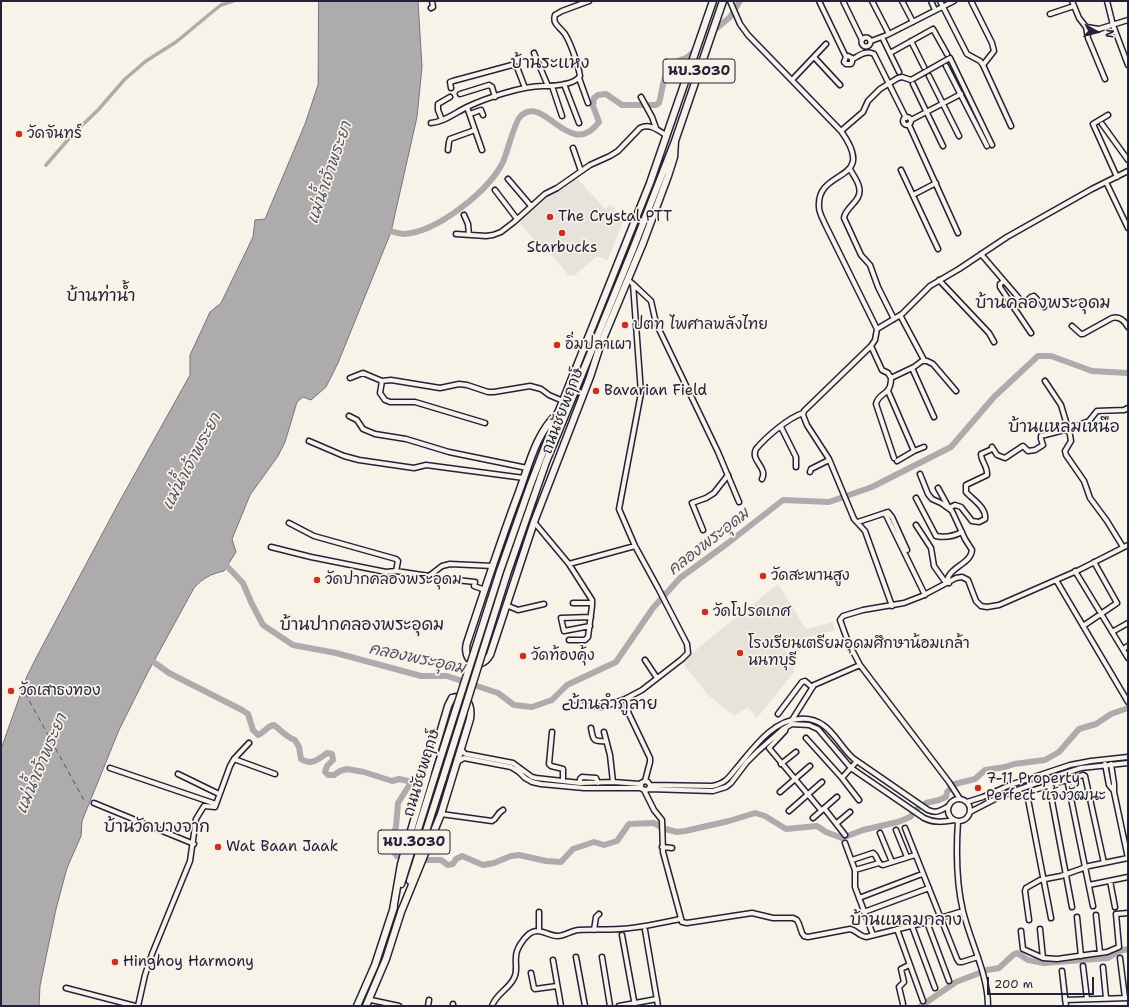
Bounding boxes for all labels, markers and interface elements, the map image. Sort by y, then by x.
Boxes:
north arrow [1077,12,1117,52]
text: N [1101,28,1117,39]
district label: บ้านระแหง [511,54,589,74]
road number: นบ.3030 [663,59,735,83]
water label: แม่น้ำเจ้าพระยา [304,120,356,226]
place label: วัดจันทร์ [27,125,82,143]
marker: วัดจันทร์ [14,129,24,139]
place label: The Crystal PTT [558,208,672,226]
marker: The Crystal PTT [545,212,555,222]
marker: Starbucks [557,228,567,238]
place label: Starbucks [527,239,597,257]
district label: บ้านท่าน้ำ [67,287,135,307]
district label: บ้านคลองพระอุดม [975,294,1111,314]
place label: ปตท ไพศาลพลังไทย [633,316,768,334]
marker: ปตท ไพศาลพลังไทย [620,320,630,330]
place label: อิ่มปลาเผา [565,336,632,354]
marker: อิ่มปลาเผา [552,340,562,350]
street label: ถนนชัยพฤกษ์ [538,366,588,456]
place label: Bavarian Field [604,382,707,400]
marker: Bavarian Field [591,386,601,396]
water label: แม่น้ำเจ้าพระยา [159,410,225,514]
district label: บ้านแหลมเหนือ [1008,418,1120,438]
water label: คลองพระอุดม [665,504,753,580]
place label: วัดสะพานสูง [771,567,850,585]
place label: วัดปากคลองพระอุดม [325,571,462,589]
marker: วัดสะพานสูง [758,571,768,581]
marker: วัดปากคลองพระอุดม [312,575,322,585]
place label: วัดโปรดเกศ [713,603,790,621]
marker: วัดโปรดเกศ [700,607,710,617]
district label: บ้านปากคลองพระอุดม [280,616,444,636]
place label: โรงเรียนเตรียมอุดมศึกษาน้อมเกล้า นนทบุรี [748,635,970,670]
water label: คลองพระอุดม [367,639,467,679]
place label: วัดท้องคุ้ง [531,647,595,665]
marker: โรงเรียนเตรียมอุดมศึกษาน้อมเกล้า นนทบุรี [735,648,745,658]
marker: วัดท้องคุ้ง [518,651,528,661]
place label: วัดเสาธงทอง [19,682,101,700]
marker: วัดเสาธงทอง [6,686,16,696]
district label: บ้านลำภูลาย [568,695,658,715]
water label: แม่น้ำเจ้าพระยา [12,711,72,817]
street label: ถนนชัยพฤกษ์ [400,727,444,819]
place label: 7-11 Property Perfect แจ้งวัฒนะ [986,770,1106,805]
marker: 7-11 Property Perfect แจ้งวัฒนะ [973,783,983,793]
district label: บ้านวัดบางจาก [104,818,210,838]
road number: นบ.3030 [378,830,450,854]
place label: Wat Baan Jaak [226,838,338,856]
marker: Wat Baan Jaak [213,842,223,852]
district label: บ้านแหลมกลาง [850,911,962,931]
place label: Hinghoy Harmony [123,953,254,971]
marker: Hinghoy Harmony [110,957,120,967]
scale bar [989,969,1096,995]
text: 200 m [994,976,1033,992]

